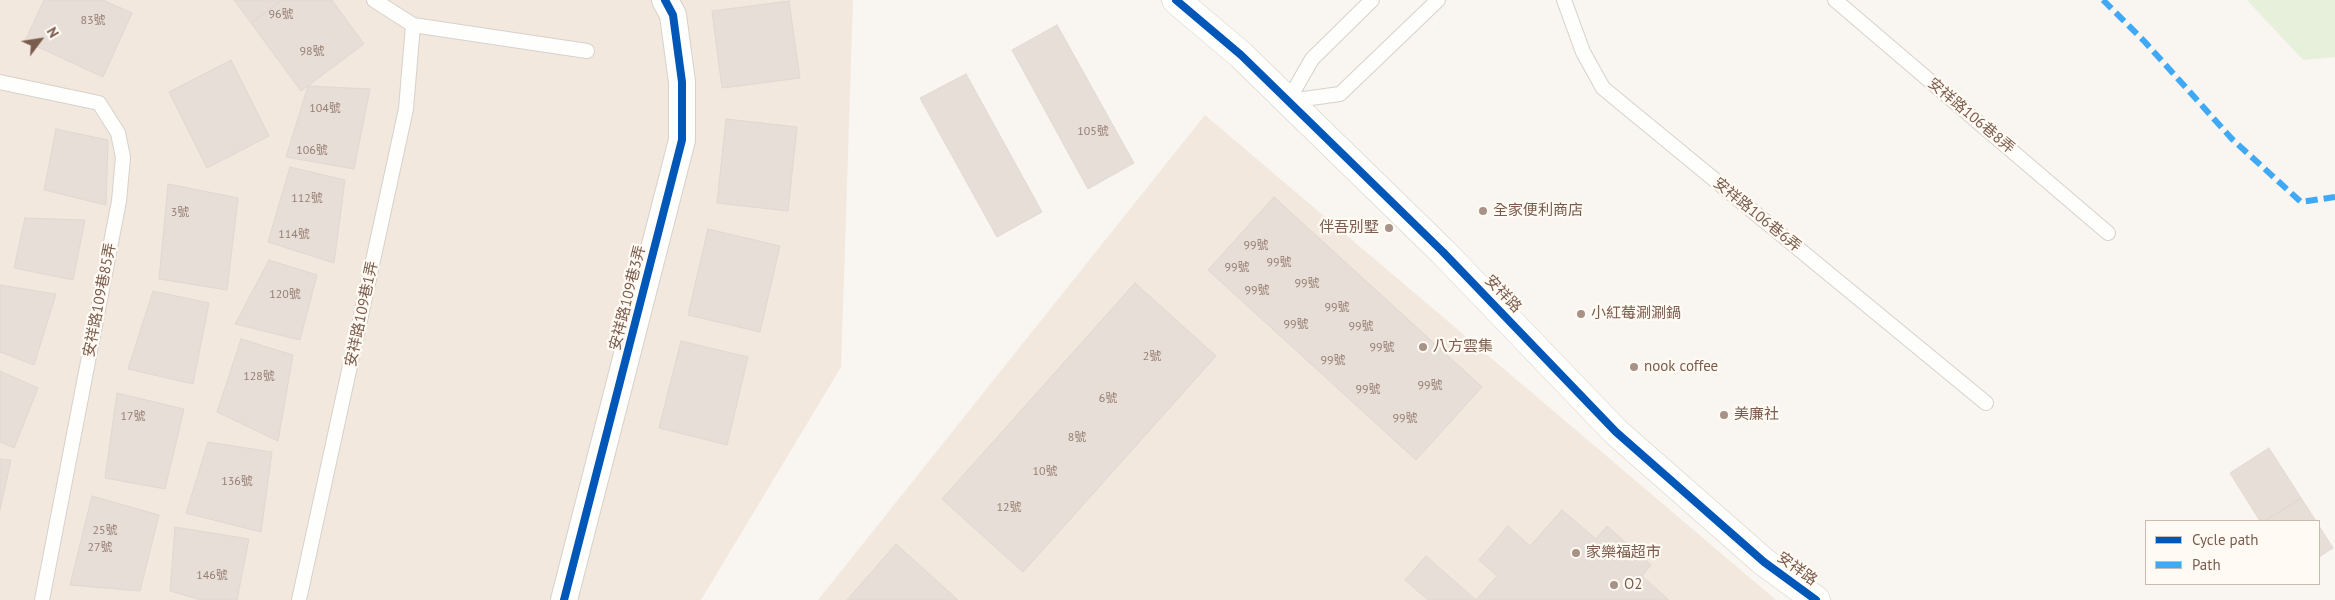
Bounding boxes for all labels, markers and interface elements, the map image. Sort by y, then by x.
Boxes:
house number: 96號 [268,8,294,22]
house number: 83號 [80,14,106,28]
north arrow [15,15,65,65]
text: N [43,24,63,41]
house number: 98號 [299,45,325,59]
street label: 安祥路106巷8弄 [1924,74,2018,158]
house number: 104號 [309,102,341,116]
house number: 105號 [1077,125,1109,139]
house number: 106號 [296,144,328,158]
street label: 安祥路106巷6弄 [1709,174,1805,256]
house number: 112號 [291,192,323,206]
place label: 全家便利商店 [1493,202,1583,220]
marker: 全家便利商店 [1477,205,1489,217]
house number: 3號 [171,206,189,220]
place label: 伴吾別墅 [1319,219,1379,237]
marker: 伴吾別墅 [1383,222,1395,234]
house number: 114號 [278,228,310,242]
house number: 99號 [1243,239,1269,253]
street label: 安祥路109巷85弄 [80,241,120,359]
street label: 安祥路109巷3弄 [606,244,650,352]
house number: 99號 [1266,256,1292,270]
street label: 安祥路109巷1弄 [342,259,382,369]
house number: 99號 [1224,261,1250,275]
street label: 安祥路 [1481,272,1525,316]
house number: 99號 [1294,277,1320,291]
house number: 99號 [1244,284,1270,298]
house number: 120號 [269,288,301,302]
house number: 99號 [1324,301,1350,315]
place label: 小紅莓涮涮鍋 [1591,305,1681,323]
marker: 小紅莓涮涮鍋 [1575,308,1587,320]
house number: 99號 [1283,318,1309,332]
house number: 99號 [1348,320,1374,334]
place label: 八方雲集 [1433,338,1493,356]
house number: 99號 [1369,341,1395,355]
marker: 八方雲集 [1417,341,1429,353]
house number: 2號 [1143,350,1161,364]
house number: 99號 [1320,354,1346,368]
place label: nook coffee [1644,358,1718,376]
marker: nook coffee [1628,361,1640,373]
house number: 128號 [243,370,275,384]
house number: 99號 [1417,379,1443,393]
house number: 99號 [1355,383,1381,397]
house number: 6號 [1099,392,1117,406]
place label: 美廉社 [1734,406,1779,424]
marker: 美廉社 [1718,409,1730,421]
house number: 17號 [120,410,146,424]
house number: 99號 [1392,412,1418,426]
house number: 8號 [1068,431,1086,445]
house number: 10號 [1032,465,1058,479]
house number: 136號 [221,475,253,489]
house number: 12號 [996,501,1022,515]
legend [2145,520,2320,585]
house number: 25號 [92,524,118,538]
text: Cycle path [2192,530,2258,549]
house number: 27號 [87,541,113,555]
place label: 家樂福超市 [1586,544,1661,562]
marker: 家樂福超市 [1570,547,1582,559]
street label: 安祥路 [1774,548,1820,590]
text: Path [2192,555,2221,574]
house number: 146號 [196,569,228,583]
place label: O2 [1624,576,1642,594]
marker: O2 [1608,579,1620,591]

